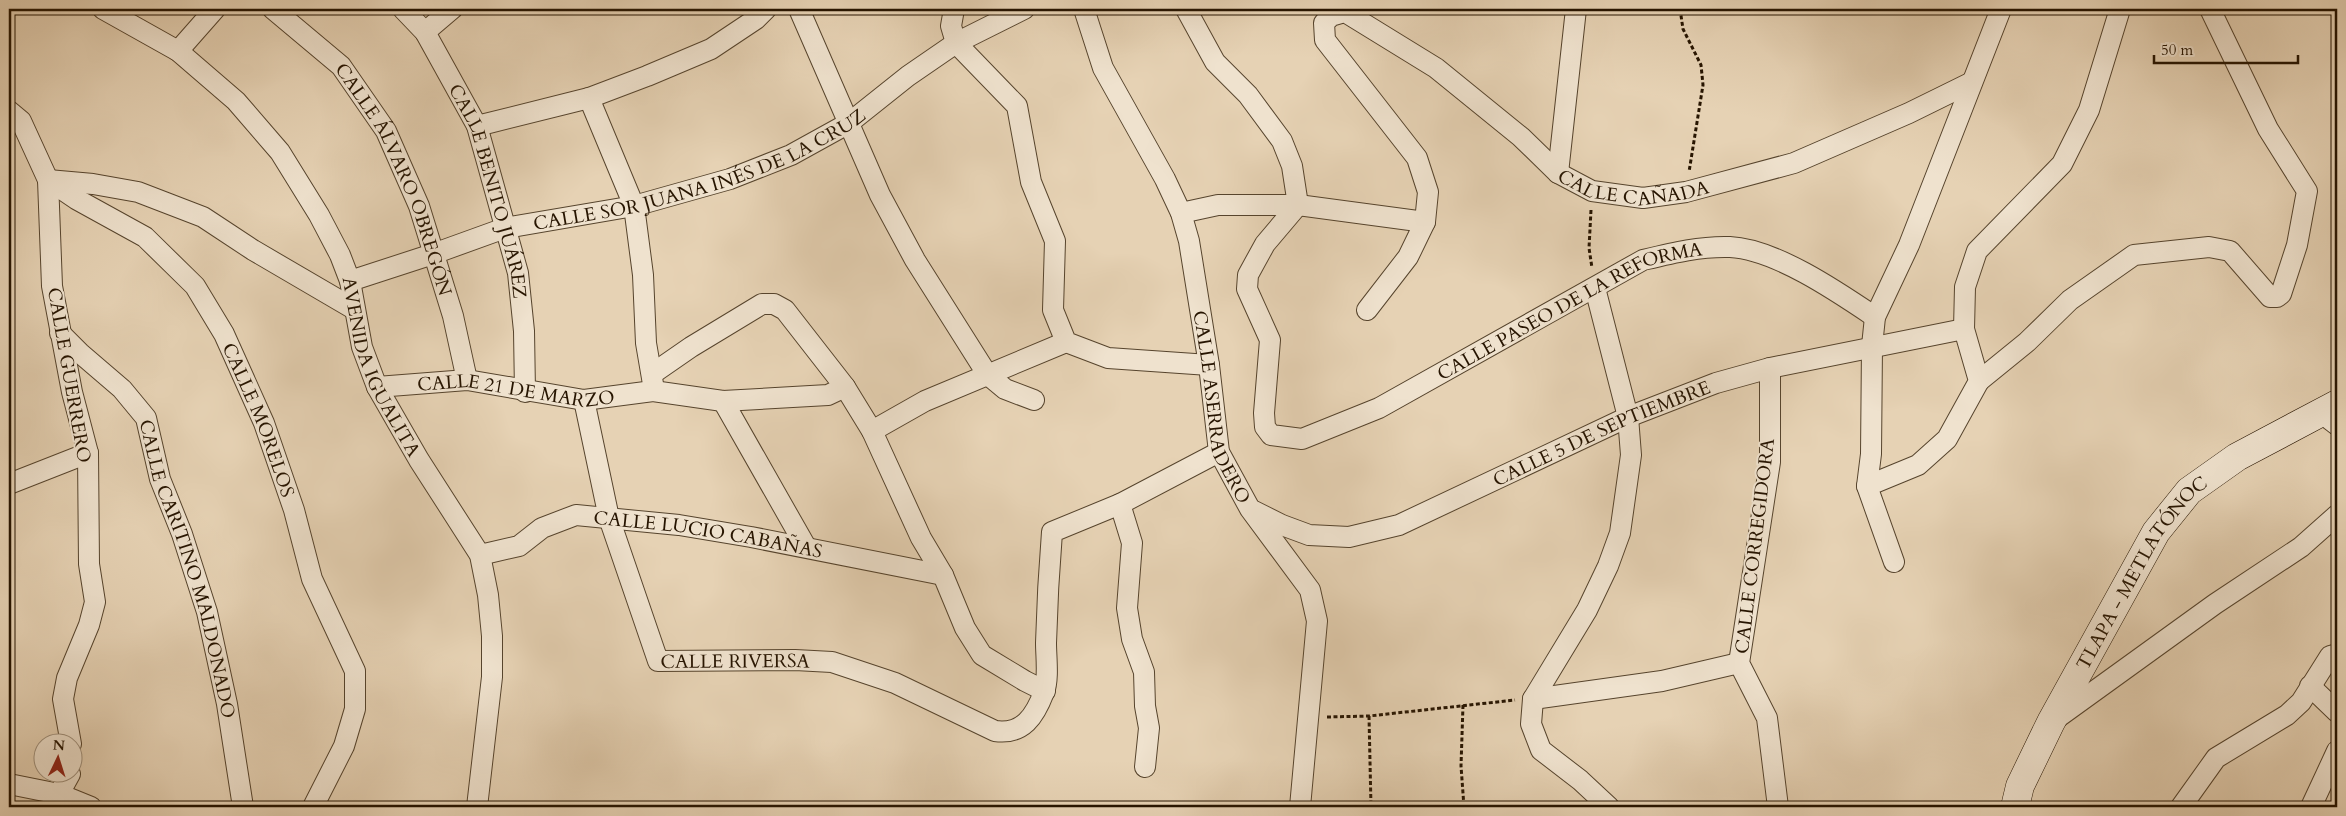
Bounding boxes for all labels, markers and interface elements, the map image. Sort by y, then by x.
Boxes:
scale bar [2154,32,2297,64]
text: 50 m [2161,40,2193,60]
street label: CALLE ÁLVARO OBREGÓN [329,58,458,299]
street label: CALLE BENITO JUÁREZ [442,79,533,300]
street label: CALLE SOR JUANA INÉS DE LA CRUZ [531,103,871,237]
street label: CALLE CAÑADA [1553,163,1712,213]
street label: CALLE PASEO DE LA REFORMA [1432,236,1704,387]
street label: AVENIDA IGUALITA [335,275,427,462]
street label: CALLE GUERRERO [41,285,97,465]
street label: CALLE ASERRADERO [1186,309,1257,508]
street label: CALLE MORELOS [216,339,301,501]
street label: CALLE 21 DE MARZO [416,368,616,414]
street label: CALLE 5 DE SEPTIEMBRE [1489,374,1714,493]
street label: CALLE CARITINO MALDONADO [133,417,241,720]
street label: CALLE CORREGIDORA [1729,436,1781,655]
street label: TLAPA - METLATÓNOC [2070,470,2213,675]
street label: CALLE LUCIO CABAÑAS [592,505,824,565]
street label: CALLE RIVERSA [660,648,811,675]
north arrow [32,734,82,784]
text: N [52,736,66,755]

